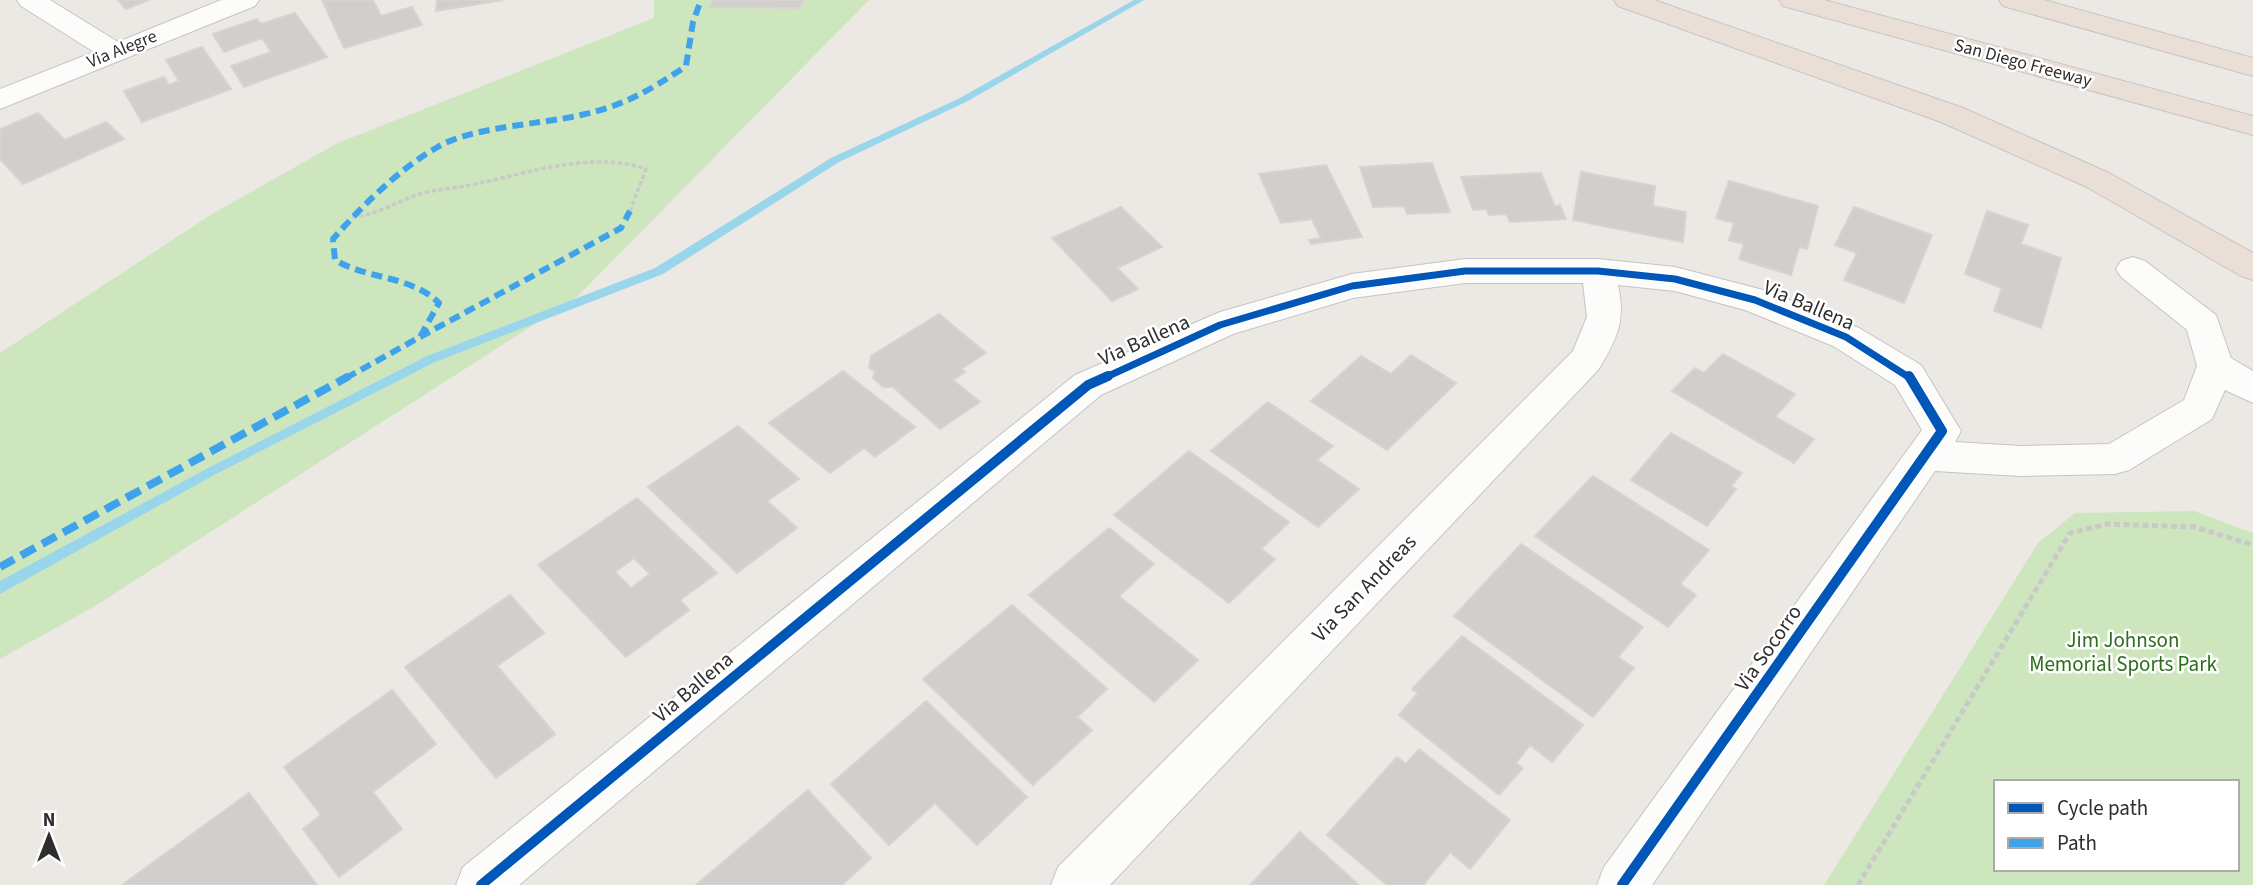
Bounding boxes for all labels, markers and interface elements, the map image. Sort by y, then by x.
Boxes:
street label: Via Alegre [83,24,161,74]
street label: San Diego Freeway [1951,33,2095,94]
street label: Via Ballena [1759,272,1859,338]
street label: Via Ballena [1094,307,1194,373]
street label: Via San Andreas [1305,527,1423,649]
street label: Via Socorro [1727,599,1809,697]
park label: Jim Johnson Memorial Sports Park [2029,625,2217,679]
street label: Via Ballena [646,644,740,730]
legend [1994,780,2239,871]
text: Cycle path [2057,793,2148,823]
north arrow [14,801,84,871]
text: N [43,807,55,834]
text: Path [2057,828,2097,858]

